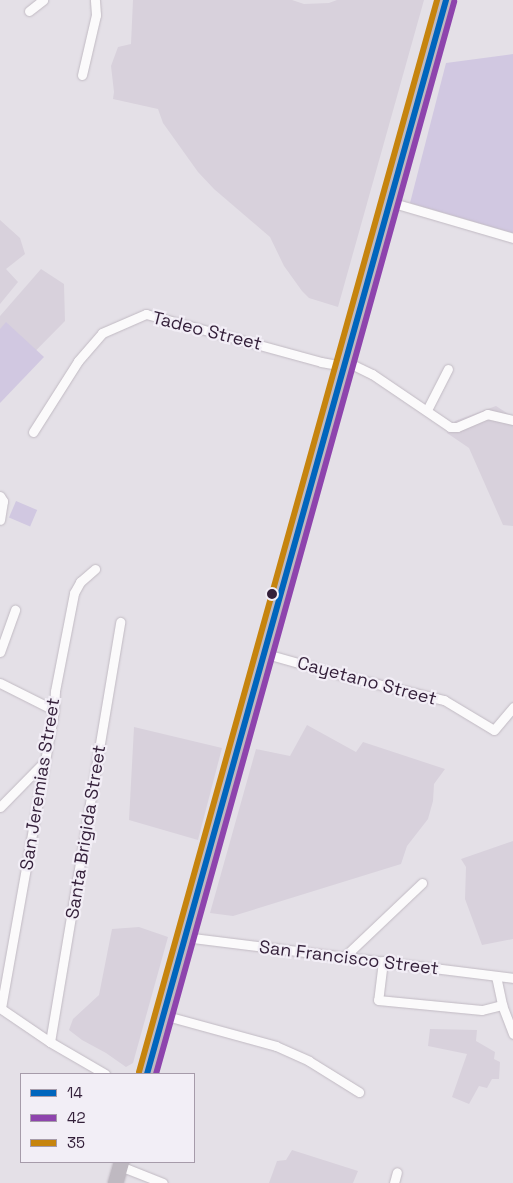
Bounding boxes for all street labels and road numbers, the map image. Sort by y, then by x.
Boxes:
street label: Tadeo Street [150,307,264,355]
street label: Cayetano Street [295,652,439,710]
street label: San Jeremias Street [16,696,64,872]
street label: Santa Brigida Street [62,743,110,921]
street label: San Francisco Street [258,936,440,980]

